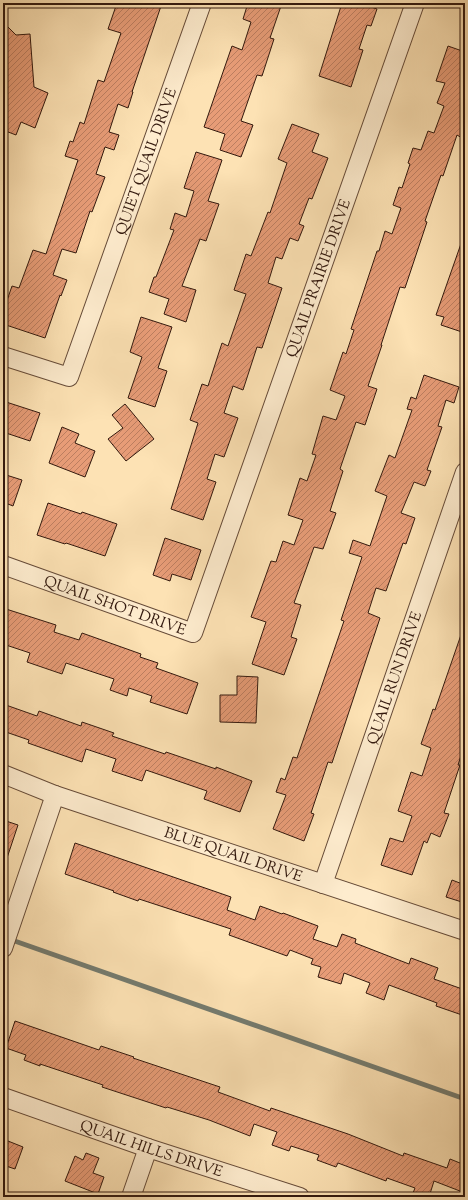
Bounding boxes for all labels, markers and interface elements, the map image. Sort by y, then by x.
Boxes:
street label: QUIET QUAIL DRIVE [111,86,183,238]
street label: QUAIL PRAIRIE DRIVE [282,197,357,361]
street label: QUAIL SHOT DRIVE [41,571,188,642]
street label: QUAIL RUN DRIVE [363,609,428,748]
street label: BLUE QUAIL DRIVE [161,823,305,888]
street label: QUAIL HILLS DRIVE [77,1116,225,1183]

